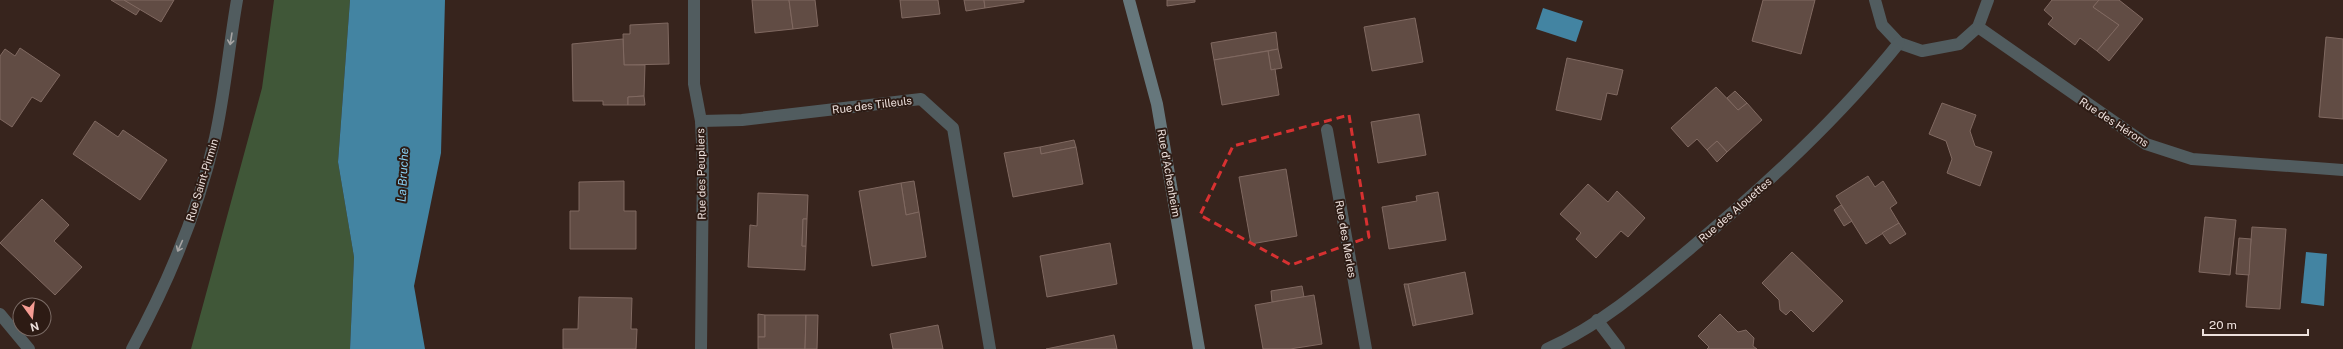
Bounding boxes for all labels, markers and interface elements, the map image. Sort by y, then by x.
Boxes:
one-way arrow [226,32,234,45]
street label: Rue des Tilleuls [831,94,913,116]
street label: Rue des Hérons [2077,95,2151,149]
street label: Rue des Peupliers [694,128,708,220]
street label: Rue d'Achenheim [1155,128,1183,218]
street label: Rue Saint-Pirmin [184,137,220,223]
water label: La Bruche [395,147,411,202]
street label: Rue des Alouettes [1696,175,1774,245]
street label: Rue des Merles [1333,199,1359,279]
one-way arrow [176,239,183,251]
north arrow [12,297,52,337]
scale bar [2203,311,2308,337]
text: 20 m [2209,318,2237,332]
text: N [29,320,40,334]

